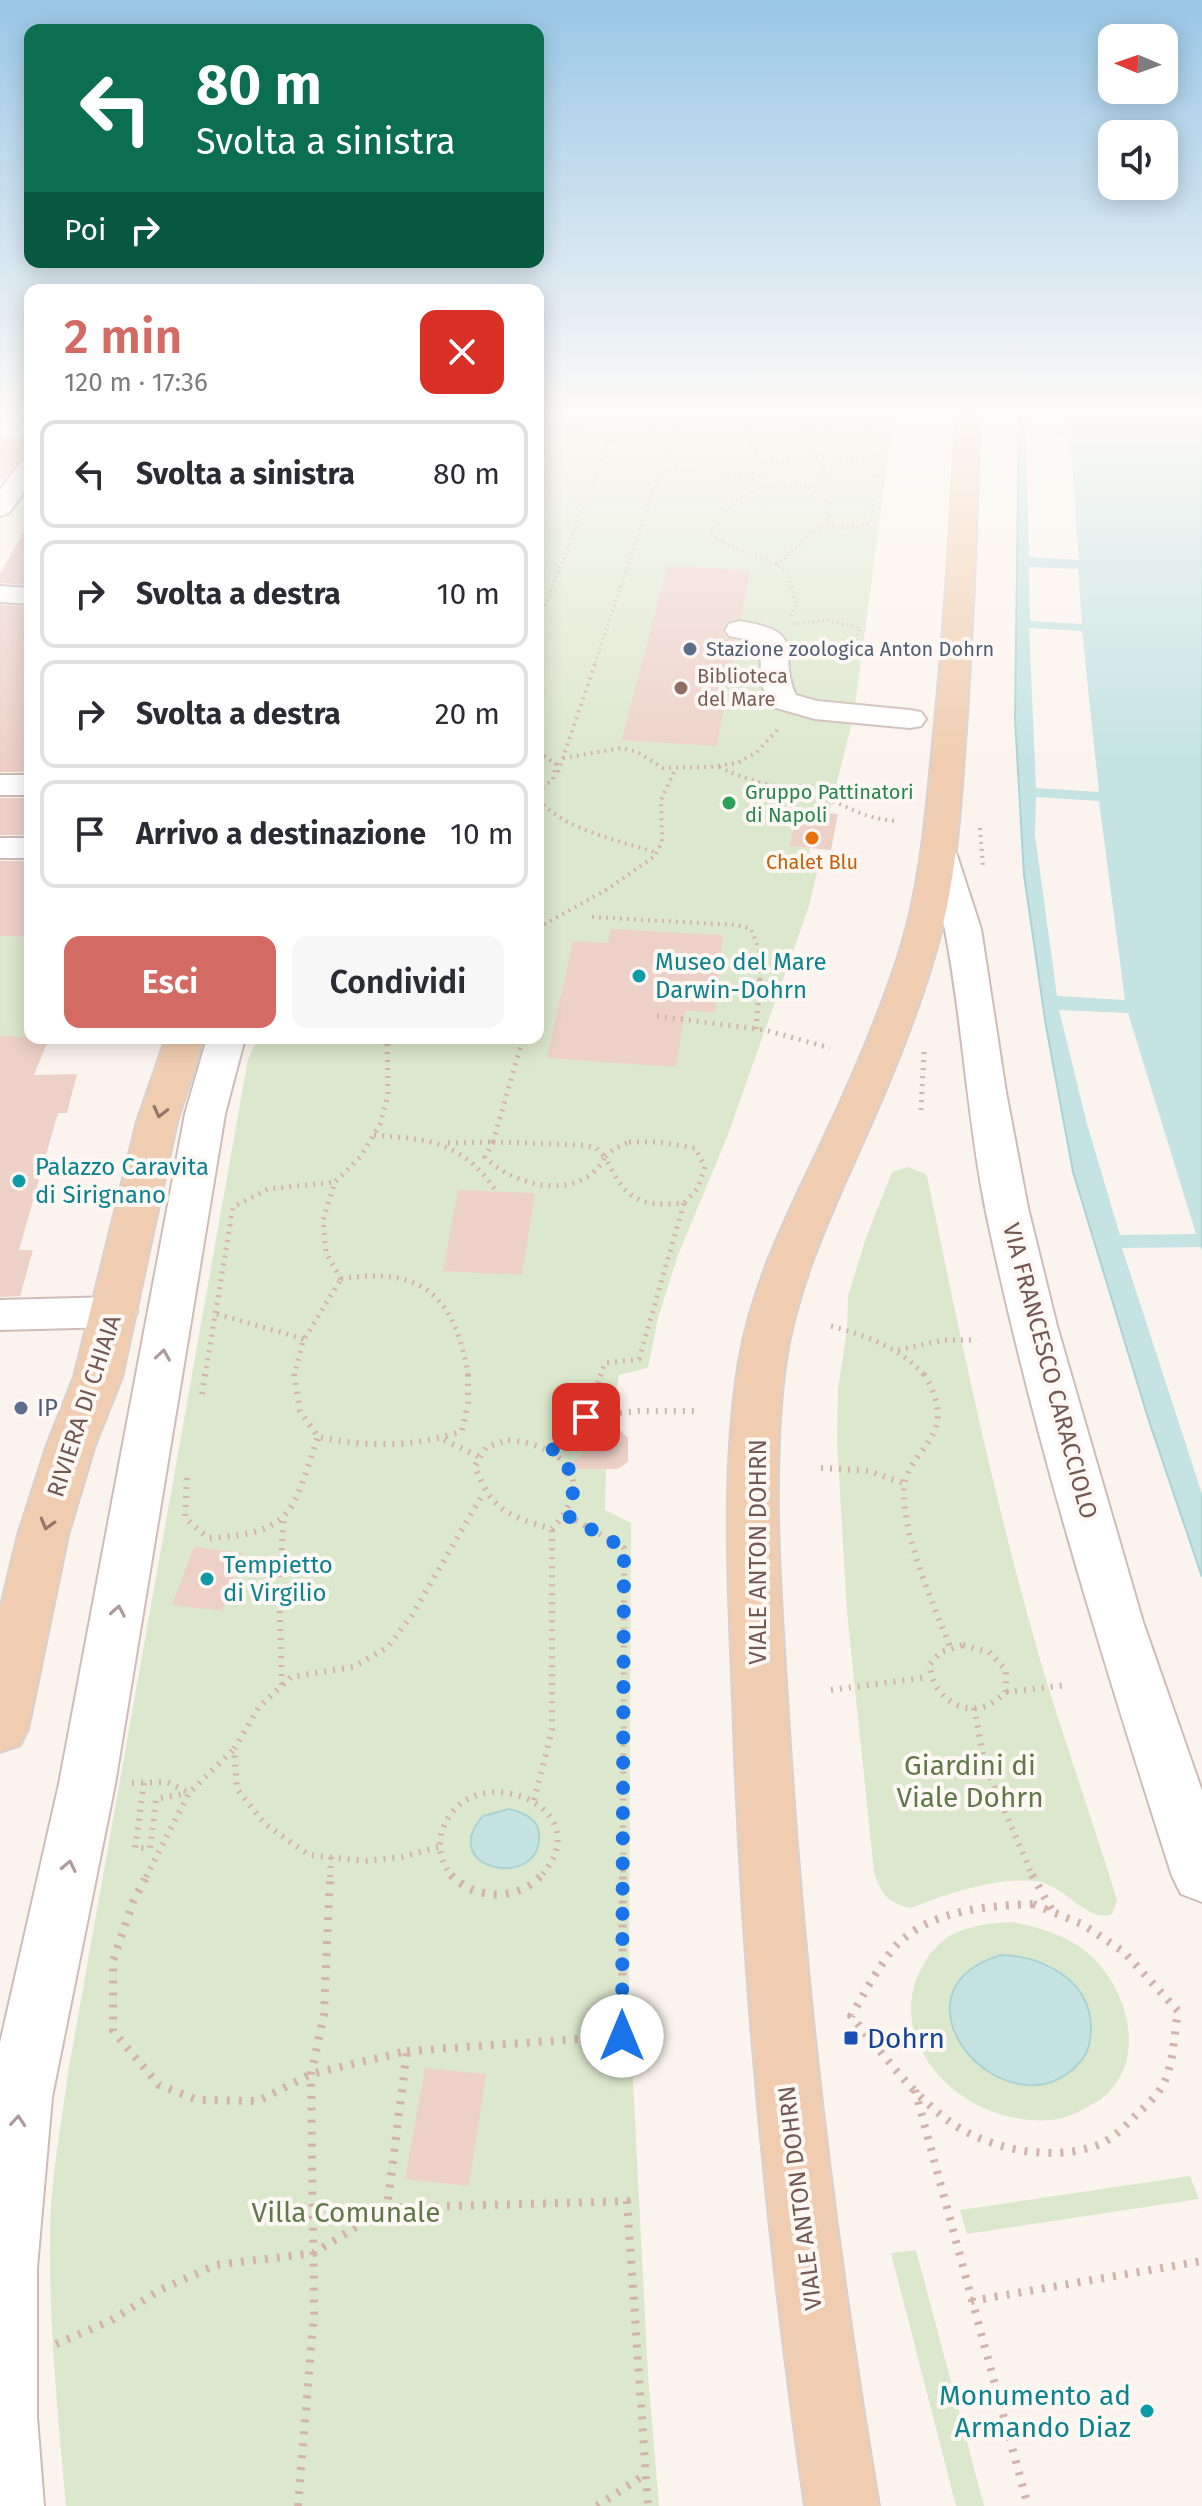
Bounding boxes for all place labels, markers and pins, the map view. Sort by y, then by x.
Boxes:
place label: Stazione zoologica Anton Dohrn [706,637,994,661]
marker: Stazione zoologica Anton Dohrn [681,640,699,658]
place label: Biblioteca del Mare [697,664,788,711]
marker: Biblioteca del Mare [672,679,690,697]
place label: Gruppo Pattinatori di Napoli [745,780,914,827]
marker: Gruppo Pattinatori di Napoli [720,794,738,812]
marker: Chalet Blu [803,829,821,847]
place label: Chalet Blu [766,850,858,874]
place label: Museo del Mare Darwin-Dohrn [655,948,826,1004]
marker: Museo del Mare Darwin-Dohrn [630,967,648,985]
place label: Palazzo Caravita di Sirignano [35,1153,209,1209]
marker: Palazzo Caravita di Sirignano [10,1172,28,1190]
pin [552,1383,620,1451]
place label: IP [37,1394,58,1422]
marker: IP [12,1399,30,1417]
place label: Tempietto di Virgilio [223,1551,333,1607]
marker: Tempietto di Virgilio [198,1570,216,1588]
place label: Dohrn [867,2022,945,2055]
marker: Dohrn [842,2029,860,2047]
place label: Monumento ad Armando Diaz [939,2379,1131,2444]
marker: Monumento ad Armando Diaz [1138,2402,1156,2420]

